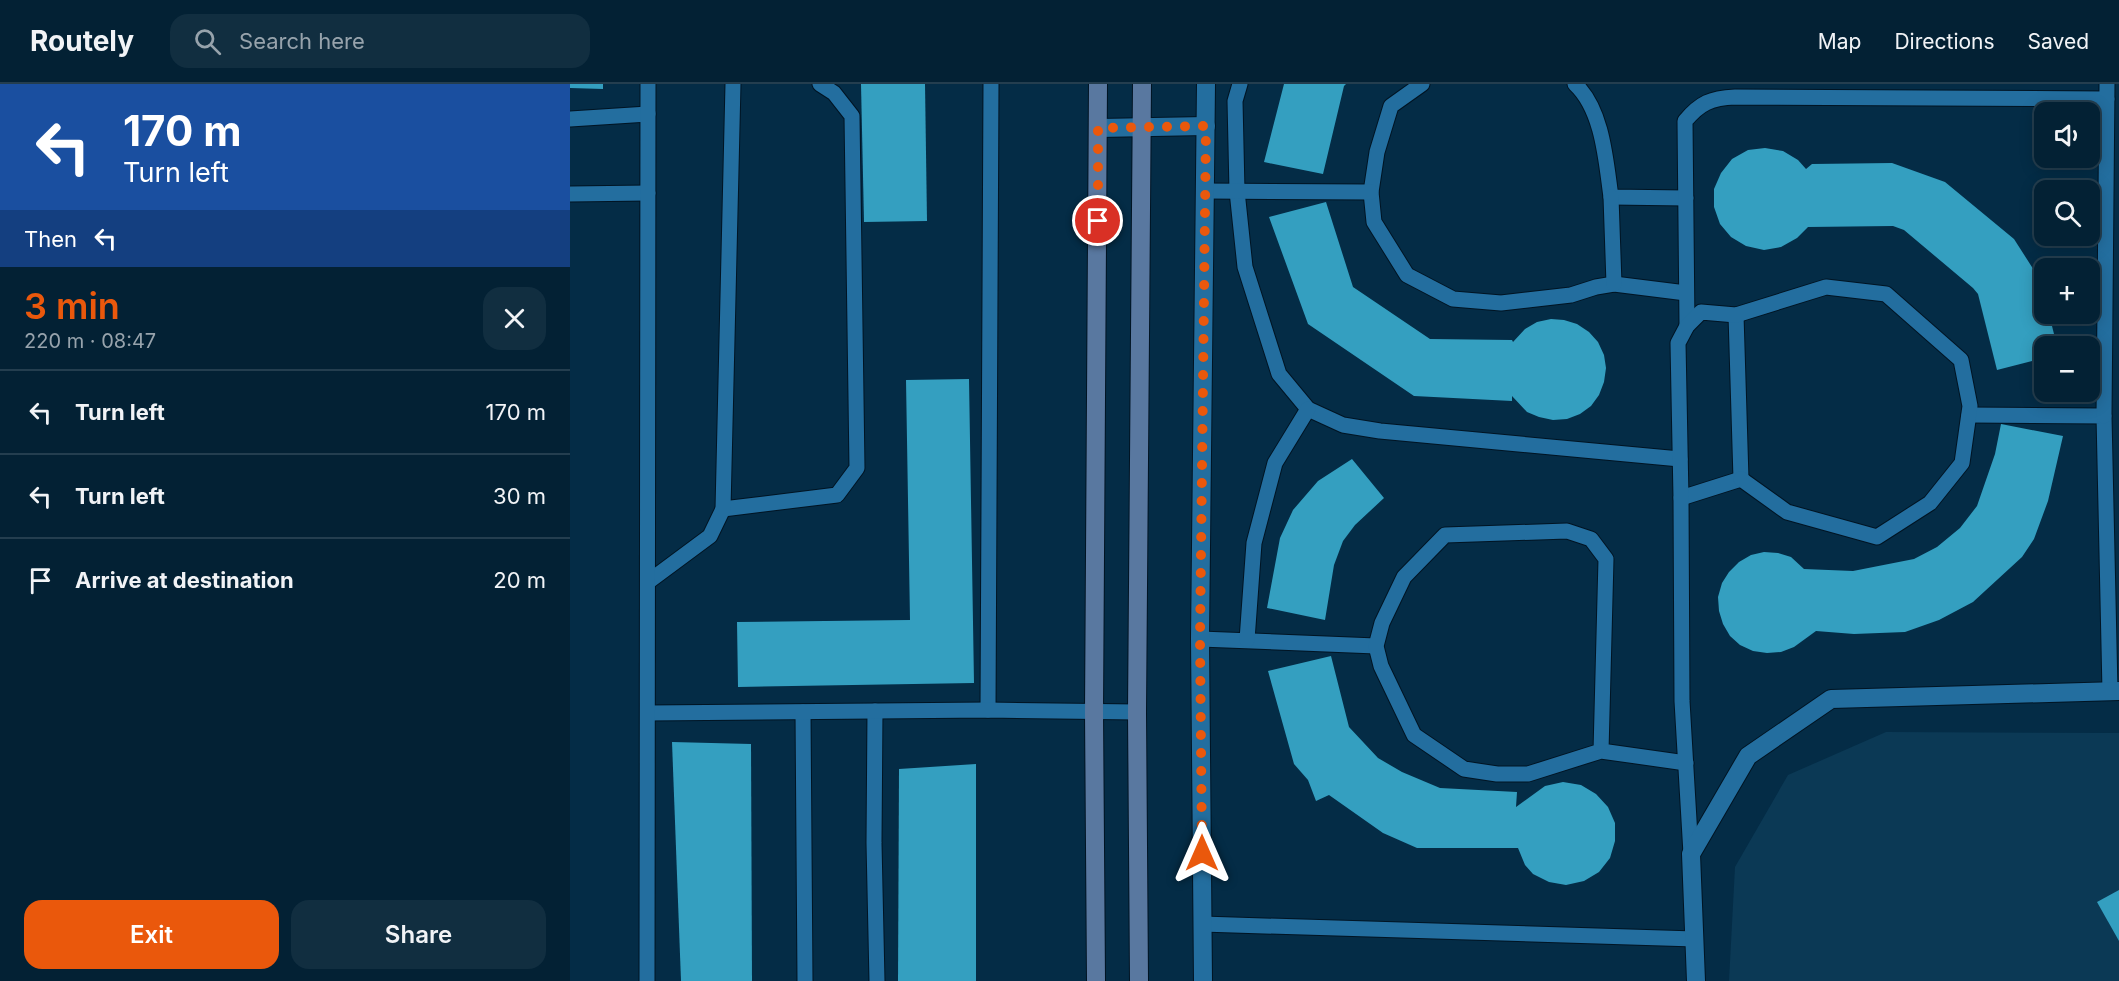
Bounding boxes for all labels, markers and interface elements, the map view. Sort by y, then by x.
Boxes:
search box [170,14,590,68]
text: Routely [30,24,134,58]
icon: search [191,25,224,58]
text: Search here [239,28,365,54]
text: Map [1818,29,1861,54]
text: Directions [1894,29,1995,54]
text: Saved [2028,29,2089,54]
map controls [2034,102,2100,402]
button: sound [2034,102,2100,168]
text: 170 m [123,105,241,156]
icon: left [24,108,102,186]
text: Turn left [123,156,229,189]
button: search [2034,180,2100,246]
pin [1072,195,1123,246]
icon: arrive [1081,204,1114,237]
icon: left [89,222,122,255]
text: Then [24,226,77,252]
button: + [2034,258,2100,324]
text: 3 min [24,284,120,328]
button: close [483,287,546,350]
text: 220 m · 08:47 [24,329,156,353]
button: − [2034,336,2100,402]
icon: left [24,396,57,429]
text: Turn left [75,399,165,425]
text: 170 m [486,399,546,425]
icon: left [24,480,57,513]
text: Turn left [75,483,165,509]
text: 30 m [493,483,546,509]
icon: arrive [24,564,57,597]
text: Arrive at destination [75,567,294,593]
text: 20 m [493,567,546,593]
position arrow [1170,821,1234,885]
button: Exit [24,900,279,969]
button: Share [291,900,546,969]

